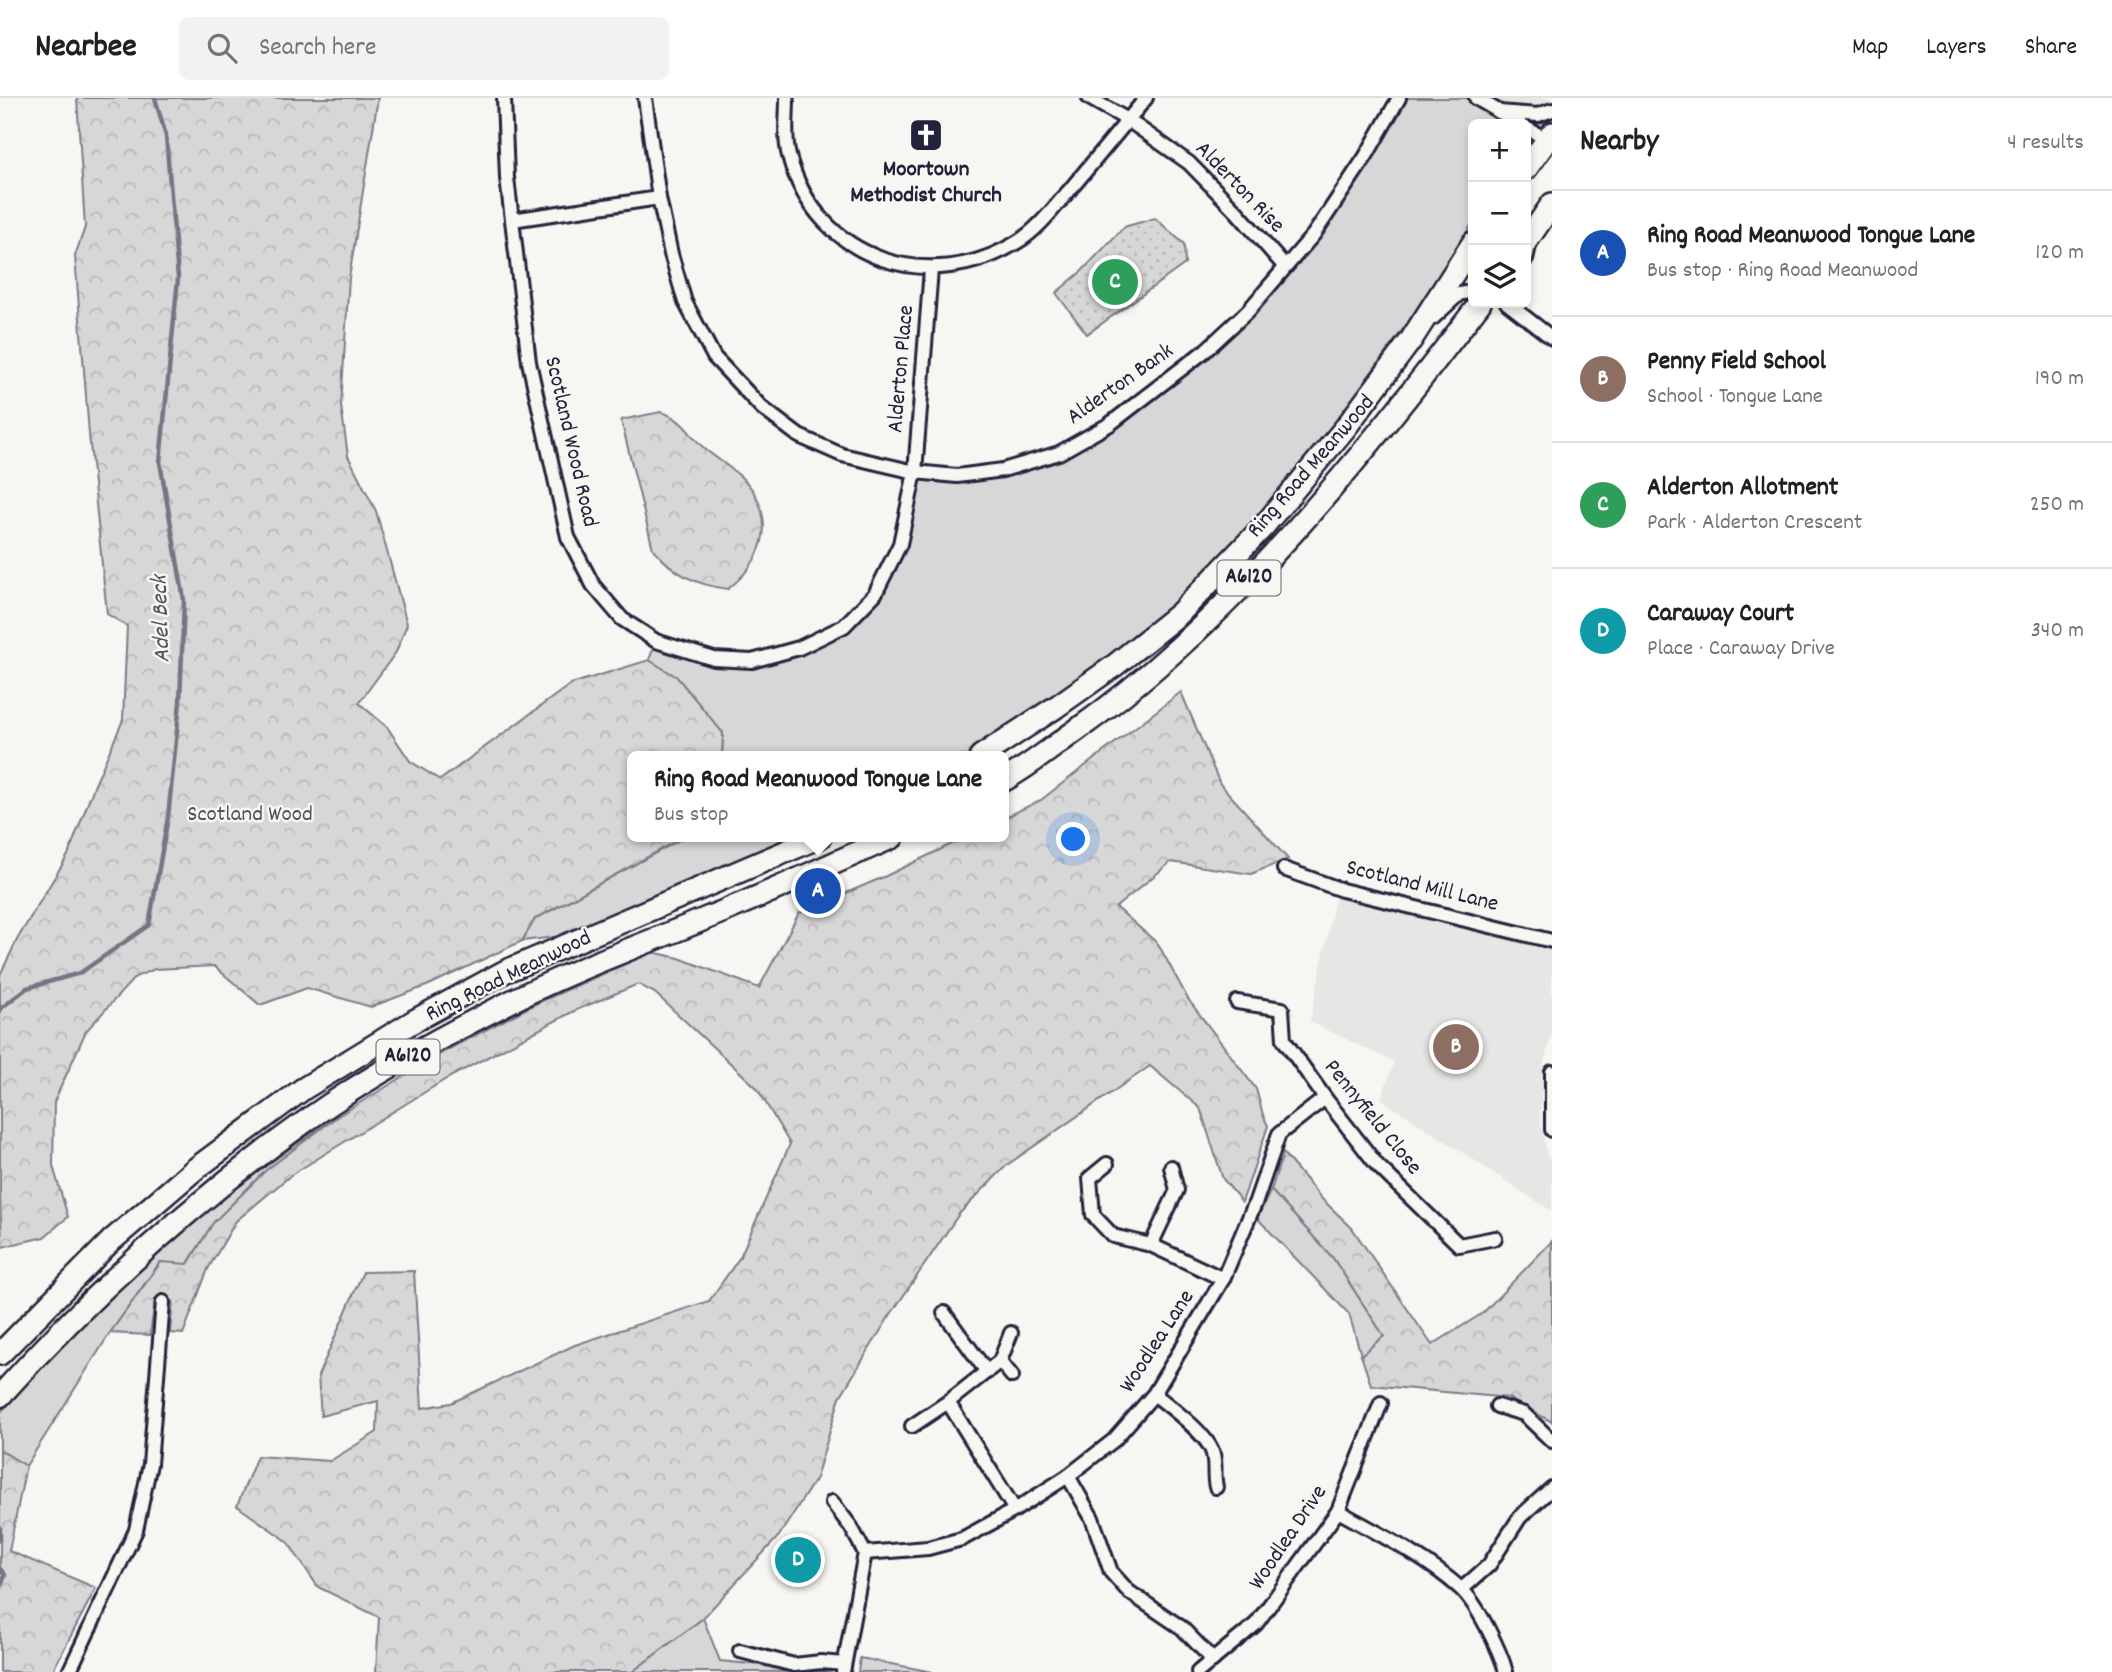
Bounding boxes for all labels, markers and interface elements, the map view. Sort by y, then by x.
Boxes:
search box [179,17,669,80]
text: Nearbee [35,25,137,72]
icon: search [203,29,241,67]
text: Search here [259,30,376,67]
text: Map [1852,31,1888,65]
text: Layers [1926,31,1987,65]
text: Share [2025,31,2077,65]
church icon: Moortown Methodist Church [907,116,945,154]
map controls [1468,119,1531,308]
button: + [1468,119,1531,182]
text: Nearby [1580,122,1658,165]
text: 4 results [2007,127,2084,160]
street label: Alderton Rise [1186,134,1292,242]
place label: Moortown Methodist Church [850,154,1002,213]
button: − [1468,182,1531,245]
text: Ring Road Meanwood Tongue Lane [1647,218,1975,255]
text: A [1597,237,1609,270]
text: 120 m [2035,237,2084,270]
button: layers [1468,245,1531,308]
text: Bus stop · Ring Road Meanwood [1647,255,1918,288]
pin: C [1092,256,1138,308]
street label: Alderton Place [880,304,924,434]
street label: Alderton Bank [1061,336,1181,434]
text: Penny Field School [1647,344,1826,381]
street label: Scotland Wood Road [534,354,606,530]
text: B [1598,363,1608,396]
text: 190 m [2035,363,2084,396]
text: School · Tongue Lane [1647,381,1823,414]
street label: Ring Road Meanwood [1240,388,1384,546]
text: Alderton Allotment [1647,470,1838,507]
text: C [1597,489,1609,522]
text: 250 m [2030,489,2084,522]
text: Park · Alderton Crescent [1647,507,1862,540]
road number: A6120 [1218,560,1280,596]
water label: Adel Beck [143,573,181,663]
text: Caraway Court [1647,596,1794,633]
text: D [1597,615,1609,648]
text: 340 m [2031,615,2084,648]
text: Place · Caraway Drive [1647,633,1835,666]
popup [627,751,1009,842]
text: Ring Road Meanwood Tongue Lane [654,762,982,799]
park label: Scotland Wood [187,799,313,832]
text: Bus stop [654,799,729,832]
your location [1056,822,1090,856]
street label: Scotland Mill Lane [1342,852,1502,922]
pin: A [795,865,841,917]
street label: Ring Road Meanwood [421,923,597,1031]
pin: B [1433,1021,1479,1073]
road number: A6120 [376,1040,440,1074]
street label: Pennyfield Close [1315,1053,1429,1183]
street label: Woodlea Lane [1112,1284,1204,1400]
street label: Woodlea Drive [1242,1479,1336,1597]
pin: D [775,1534,821,1586]

